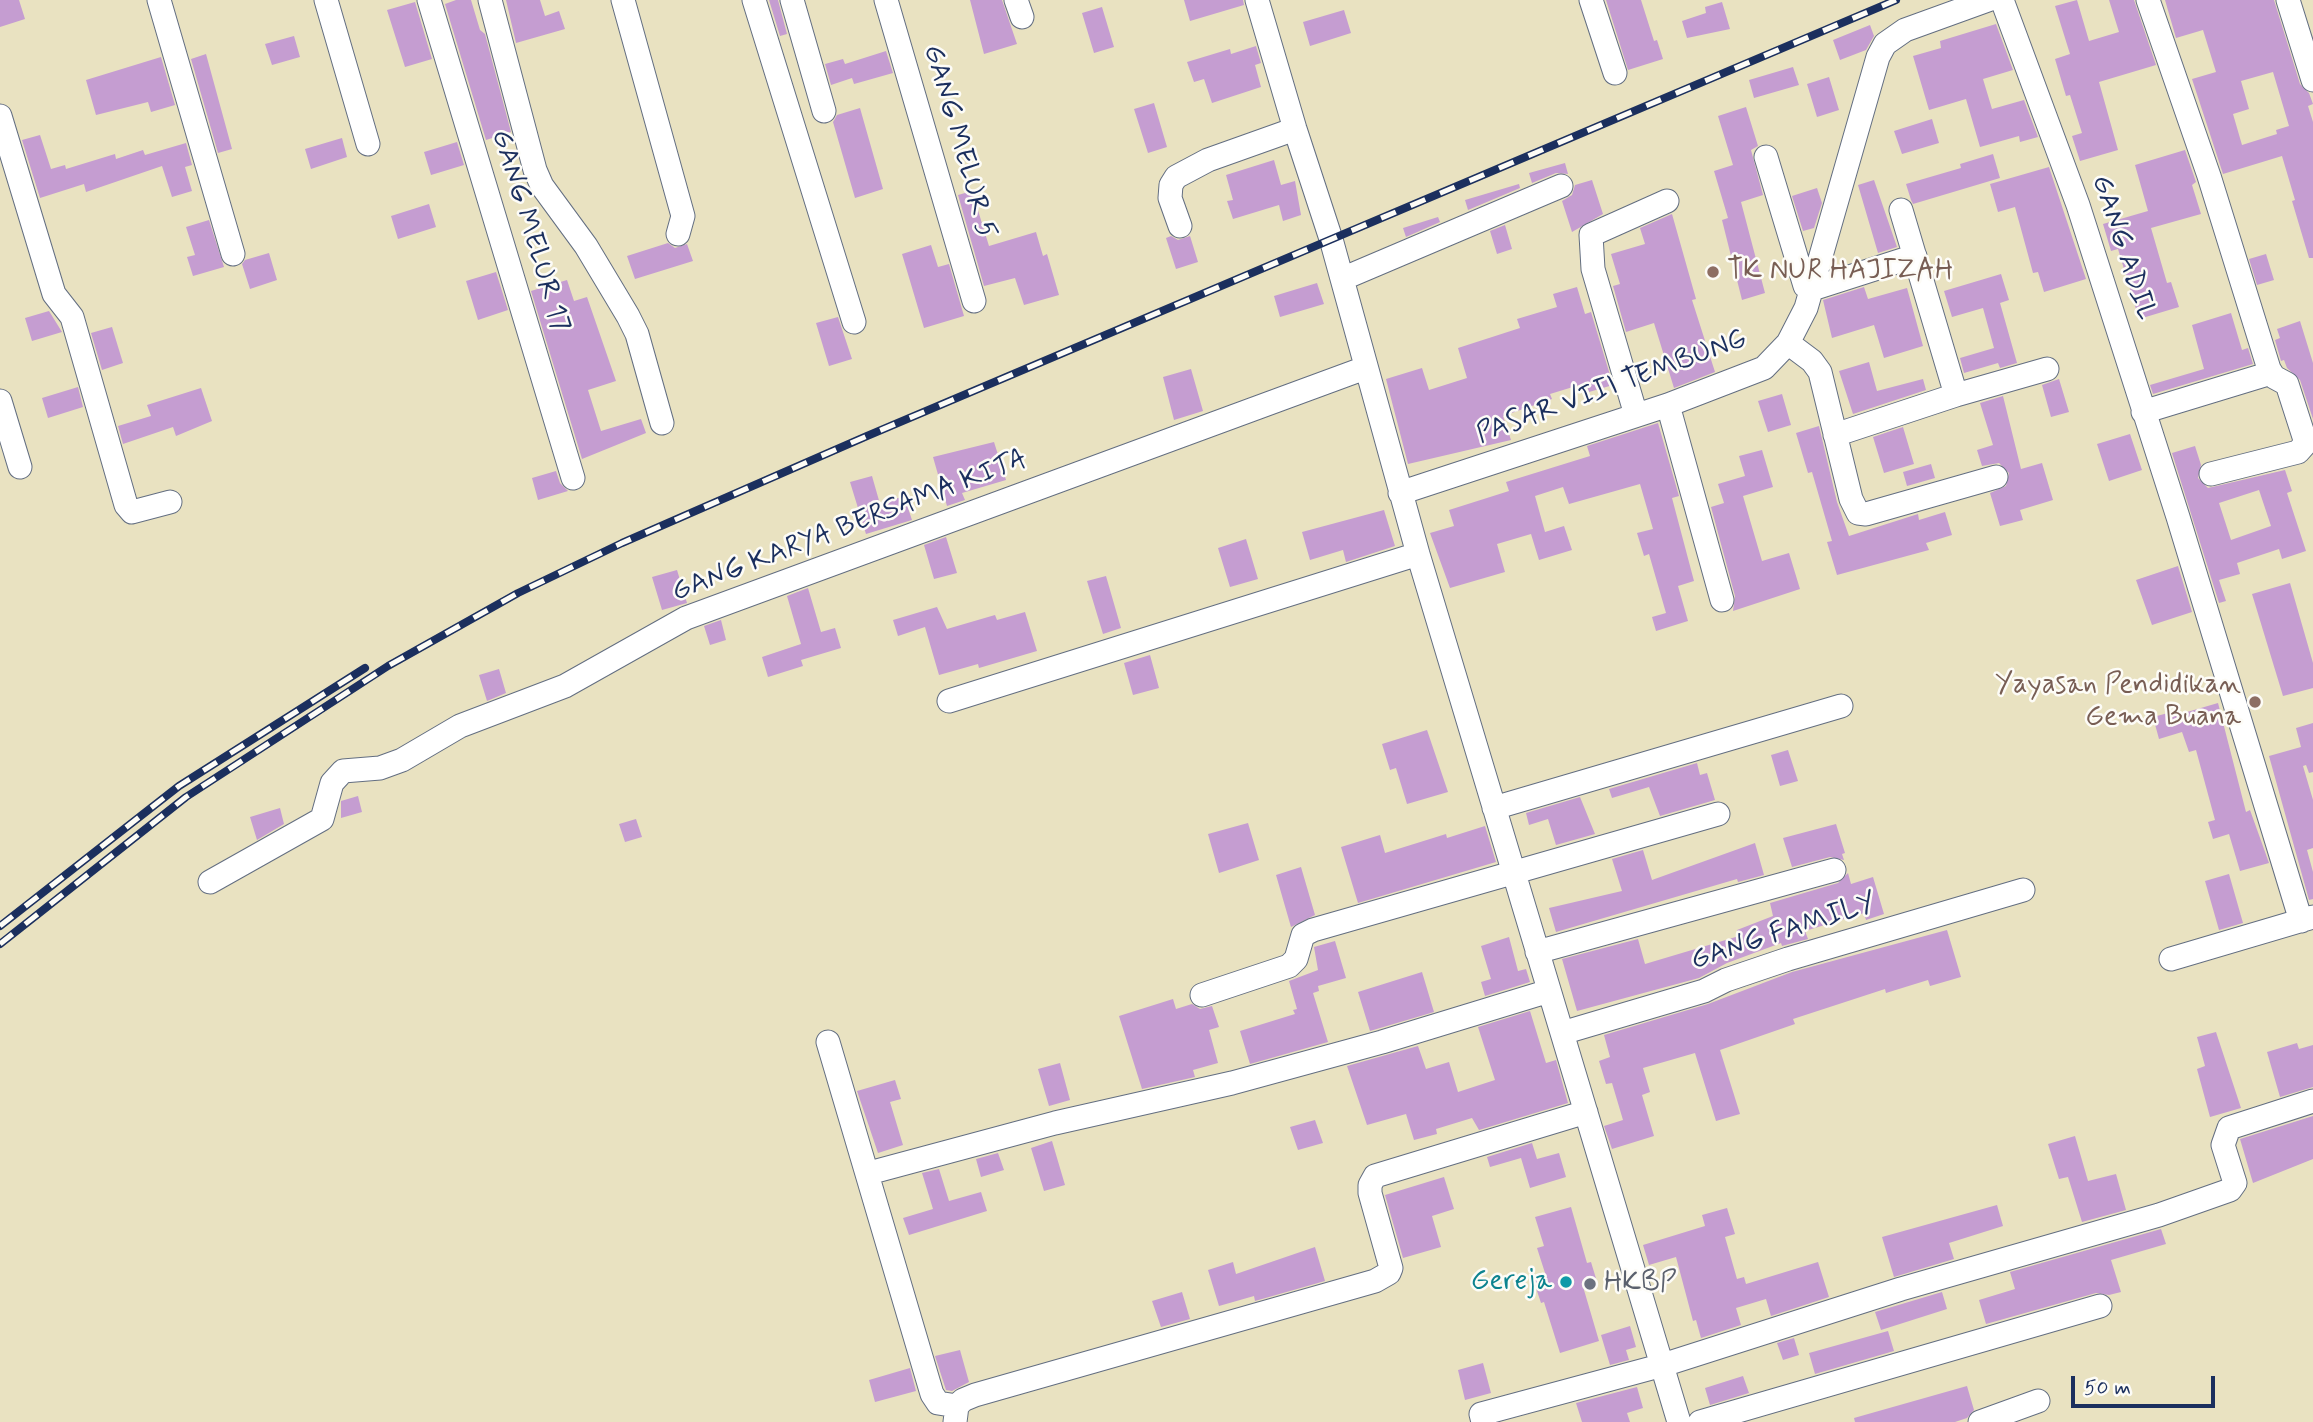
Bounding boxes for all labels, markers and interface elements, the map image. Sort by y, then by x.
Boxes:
street label: GANG MELUR 5 [914,41,1002,243]
street label: GANG MELUR 17 [482,126,576,336]
street label: GANG ADIL [2083,171,2161,325]
place label: TK NUR HAJIZAH [1727,255,1953,289]
marker: TK NUR HAJIZAH [1705,264,1721,280]
street label: PASAR VIII TEMBUNG [1472,323,1752,453]
street label: GANG KARYA BERSAMA KITA [668,444,1032,610]
place label: Yayasan Pendidikan Gema Buana [1995,669,2241,735]
marker: Yayasan Pendidikan Gema Buana [2247,694,2263,710]
street label: GANG FAMILY [1687,887,1881,979]
place label: Gereja [1471,1265,1552,1299]
place label: HKBP [1604,1267,1676,1301]
marker: Gereja [1558,1274,1574,1290]
marker: HKBP [1582,1276,1598,1292]
scale bar [2075,1362,2218,1406]
text: 50 m [2084,1374,2131,1402]

